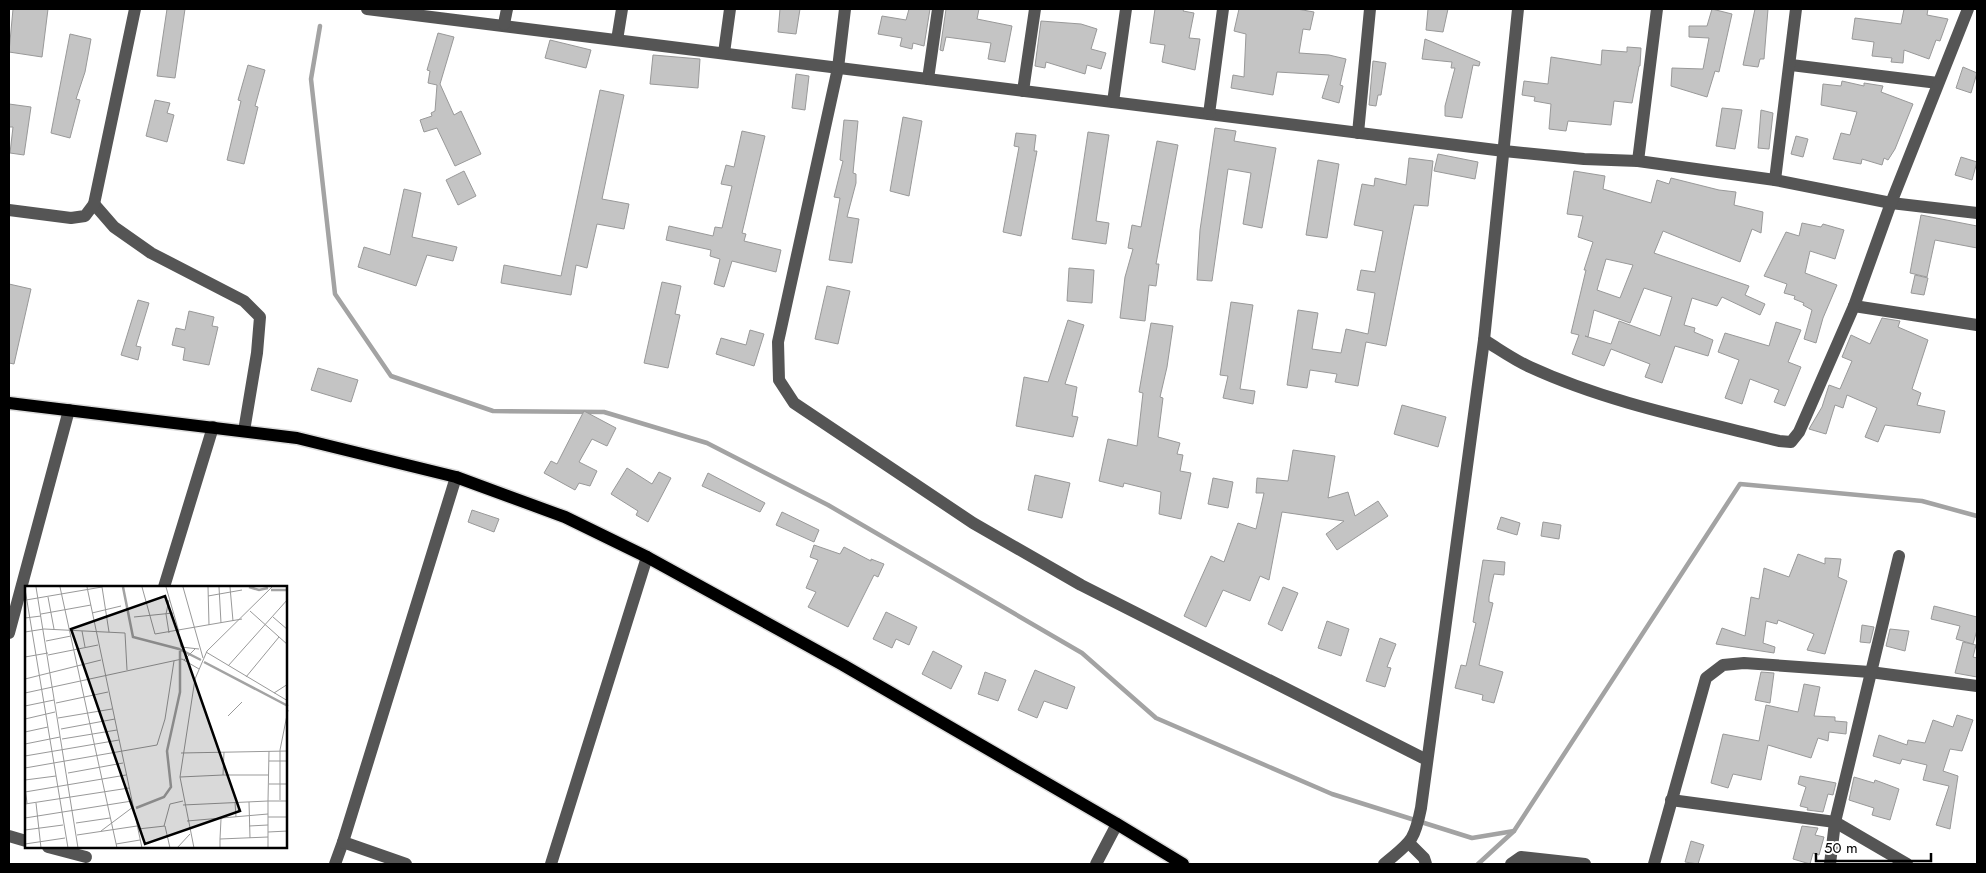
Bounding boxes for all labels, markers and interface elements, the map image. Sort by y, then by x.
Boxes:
inset map [25,586,288,848]
scale bar [1816,830,1931,862]
text: 50 m [1824,837,1858,859]

